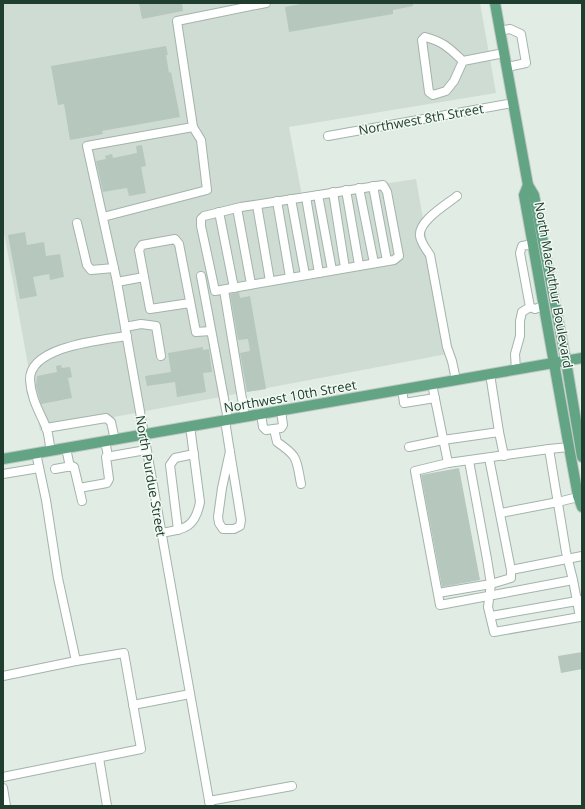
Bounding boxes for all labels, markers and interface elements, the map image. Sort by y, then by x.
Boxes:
street label: Northwest 8th Street [357,99,485,139]
street label: North MacArthur Boulevard [530,200,578,370]
street label: Northwest 10th Street [222,375,358,417]
street label: North Purdue Street [131,414,171,538]

